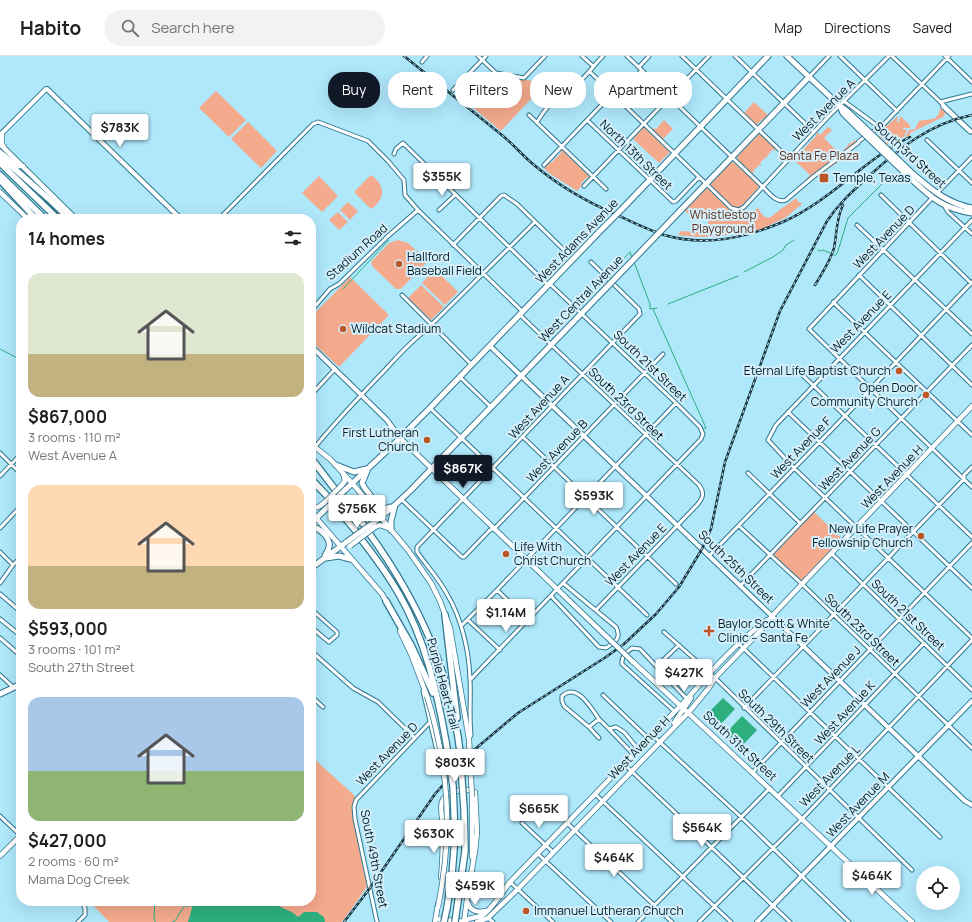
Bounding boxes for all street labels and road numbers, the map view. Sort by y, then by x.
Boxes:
street label: West Avenue A [789,74,859,145]
street label: North 13th Street [596,116,677,194]
street label: South 3rd Street [871,118,950,192]
street label: West Adams Avenue [531,194,622,287]
street label: West Avenue D [849,201,918,272]
street label: Stadium Road [322,220,391,284]
street label: West Central Avenue [534,251,627,346]
street label: West Avenue E [826,286,895,357]
street label: South 21st Street [610,326,691,405]
street label: South 23rd Street [585,363,668,444]
street label: West Avenue A [504,371,573,442]
street label: West Avenue F [767,413,835,483]
street label: West Avenue B [522,415,591,486]
street label: West Avenue G [815,423,885,494]
street label: West Avenue H [857,441,926,512]
street label: West Avenue E [601,519,670,590]
street label: South 25th Street [695,526,778,607]
street label: South 21st Street [868,575,949,654]
street label: South 23rd Street [821,589,904,670]
street label: Purple Heart Trail [423,636,464,732]
street label: West Avenue J [797,642,865,711]
street label: West Avenue K [811,676,879,748]
street label: South 29th Street [735,685,818,767]
street label: South 31st Street [699,707,781,785]
street label: West Avenue H [604,712,673,783]
street label: West Avenue D [352,718,421,789]
street label: West Avenue L [796,741,864,811]
street label: West Avenue M [822,768,893,841]
street label: South 49th Street [357,808,392,910]

